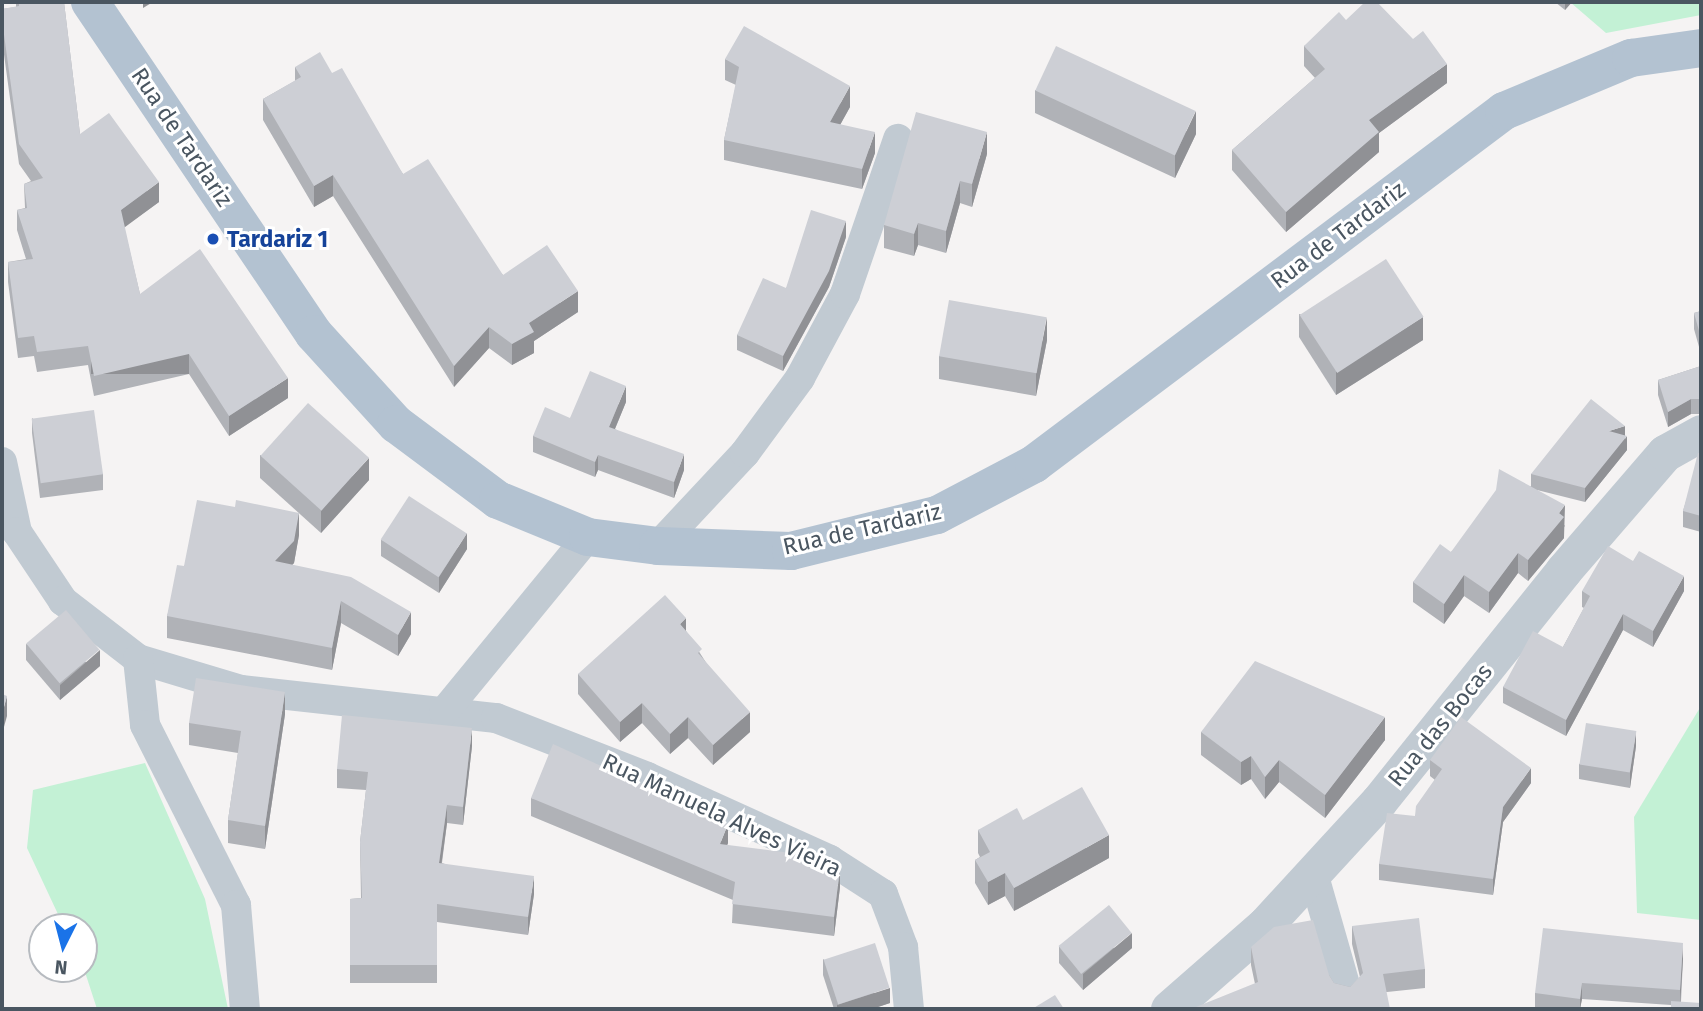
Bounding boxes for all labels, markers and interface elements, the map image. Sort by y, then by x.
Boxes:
street label: Rua de Tardariz [125,62,239,212]
street label: Rua de Tardariz [1265,175,1411,295]
place label: Tardariz 1 [227,225,328,253]
marker: Tardariz 1 [205,231,221,247]
street label: Rua de Tardariz [780,497,944,561]
street label: Rua das Bocas [1382,658,1498,792]
street label: Rua Manuela Alves Vieira [598,748,846,882]
north arrow [28,913,98,983]
text: N [53,955,68,979]

